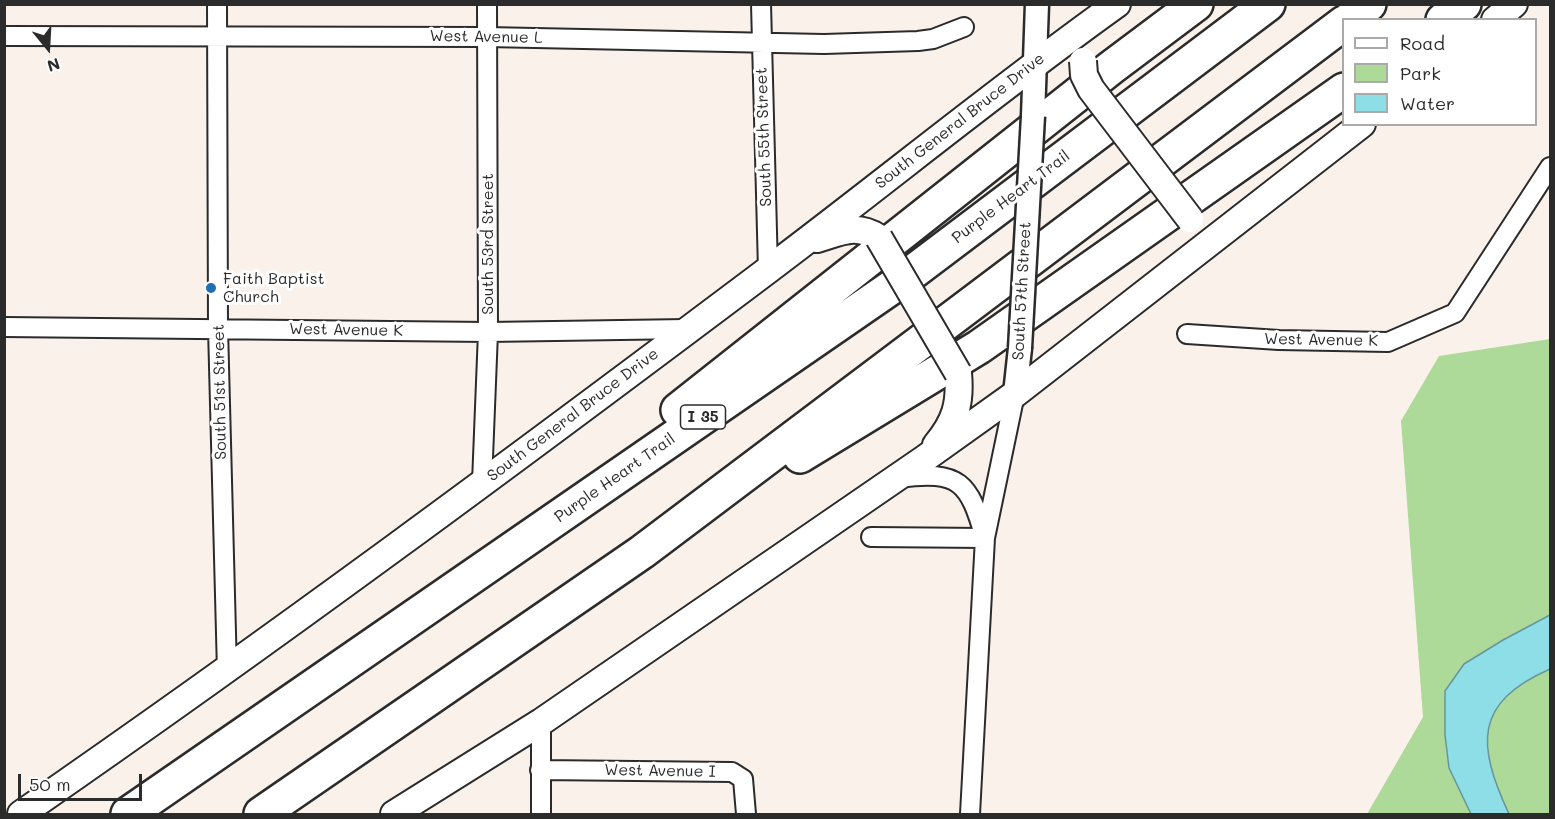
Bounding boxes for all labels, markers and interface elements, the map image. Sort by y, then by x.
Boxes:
north arrow [18,18,78,78]
legend [1342,18,1537,126]
street label: West Avenue L [429,26,543,48]
text: Road [1400,31,1445,55]
street label: South General Bruce Drive [872,49,1048,193]
text: N [45,54,63,77]
text: Park [1400,61,1441,85]
street label: South 55th Street [752,67,776,207]
text: Water [1400,91,1455,115]
street label: Purple Heart Trail [948,146,1074,248]
street label: South 53rd Street [478,173,498,315]
street label: South 57th Street [1009,221,1035,361]
place label: Faith Baptist Church [223,269,325,307]
marker: Faith Baptist Church [204,281,218,295]
street label: West Avenue K [289,319,403,341]
street label: South 51st Street [209,324,231,460]
street label: West Avenue K [1264,329,1378,351]
street label: South General Bruce Drive [484,344,662,486]
road number: I 35 [680,405,726,429]
street label: Purple Heart Trail [551,429,679,527]
street label: West Avenue I [604,760,716,782]
scale bar [21,762,146,800]
text: 50 m [29,772,71,796]

